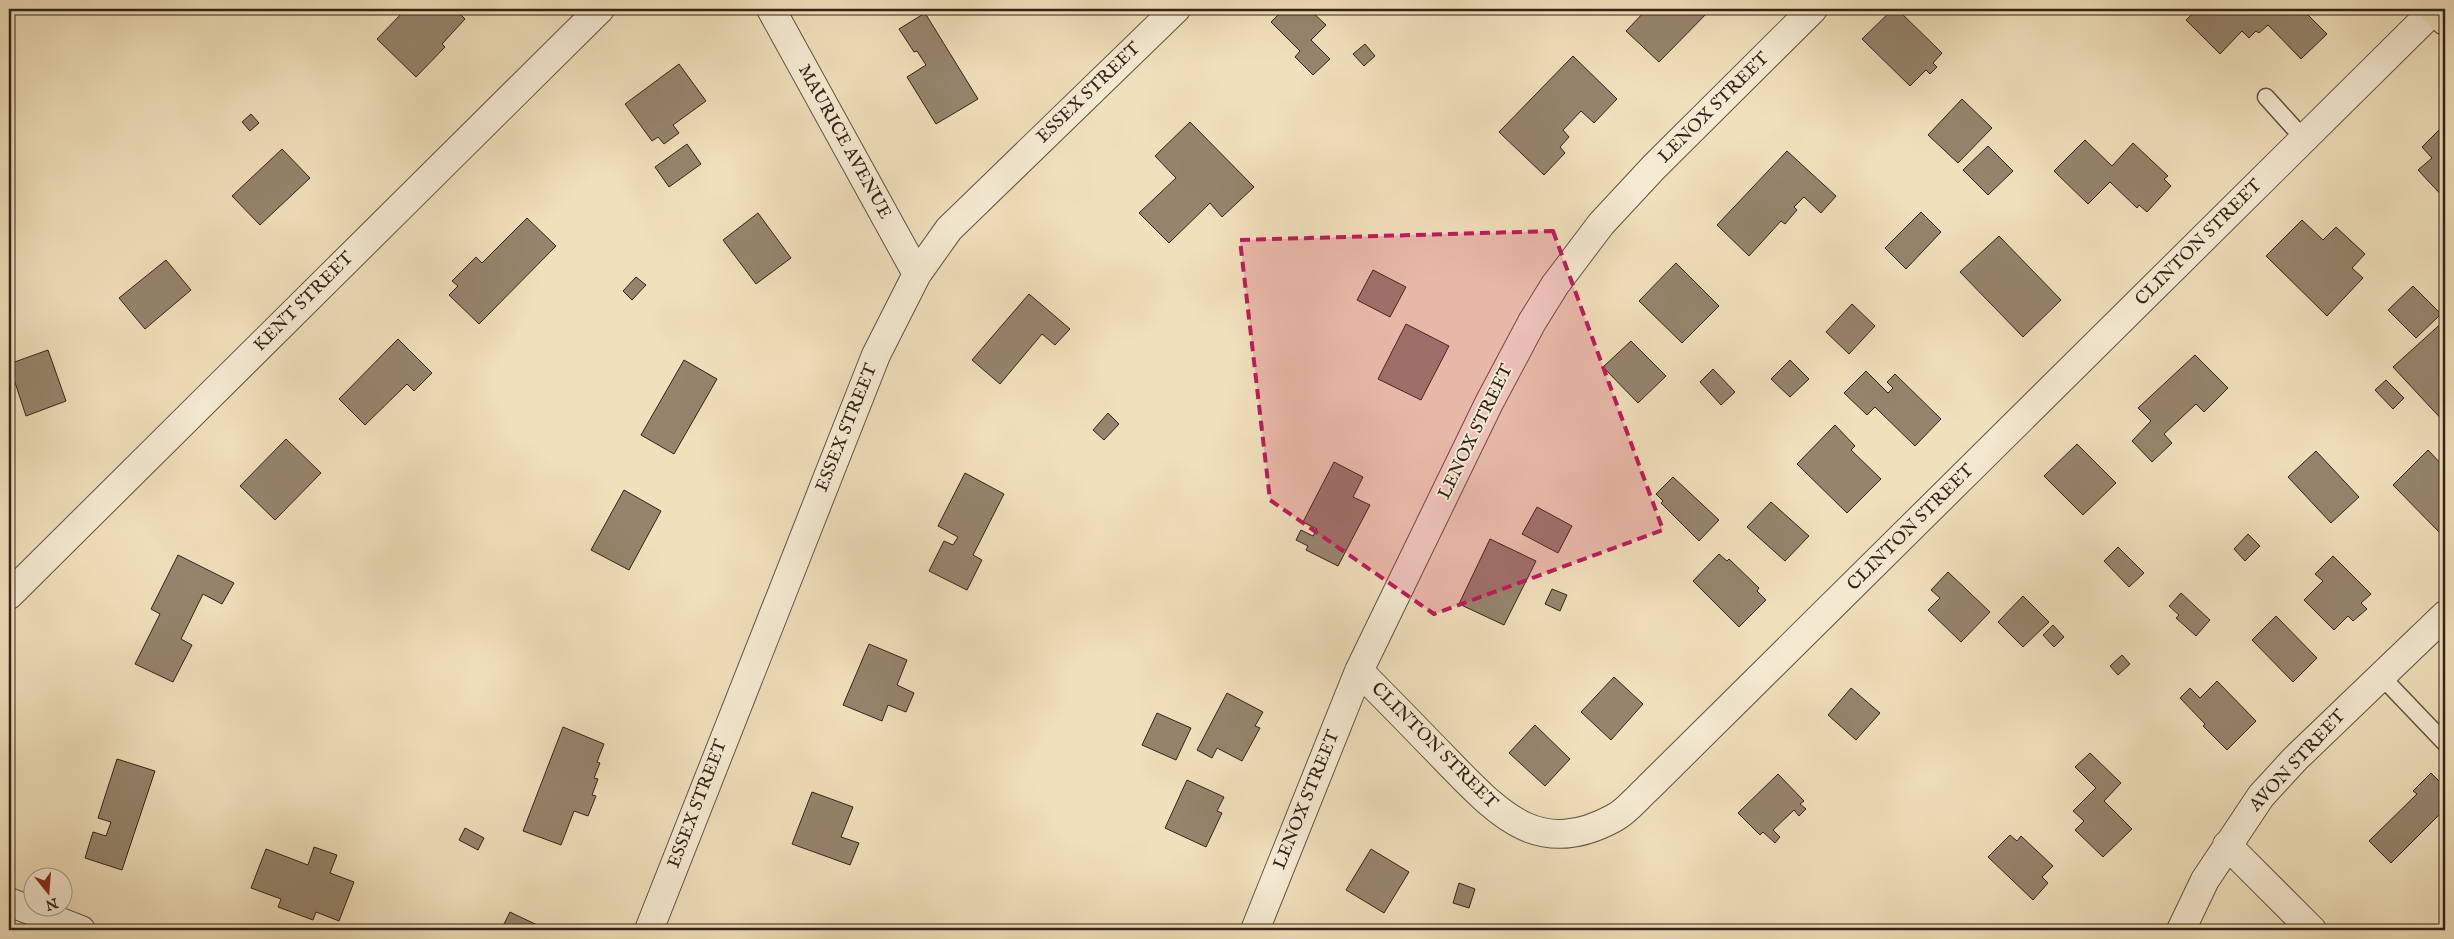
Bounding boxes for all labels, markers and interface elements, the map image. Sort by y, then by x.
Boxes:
street label: ESSEX STREET [1032,38,1146,148]
street label: LENOX STREET [1654,48,1774,168]
street label: MAURICE AVENUE [792,61,896,223]
street label: CLINTON STREET [2131,175,2267,311]
street label: KENT STREET [249,247,359,357]
street label: ESSEX STREET [811,361,883,495]
street label: LENOX STREET [1433,361,1519,503]
street label: CLINTON STREET [1843,460,1979,596]
street label: CLINTON STREET [1366,678,1502,814]
street label: AVON STREET [2244,705,2351,818]
street label: LENOX STREET [1269,727,1345,873]
street label: ESSEX STREET [663,736,733,872]
north arrow [22,866,72,916]
text: N [43,893,61,914]

